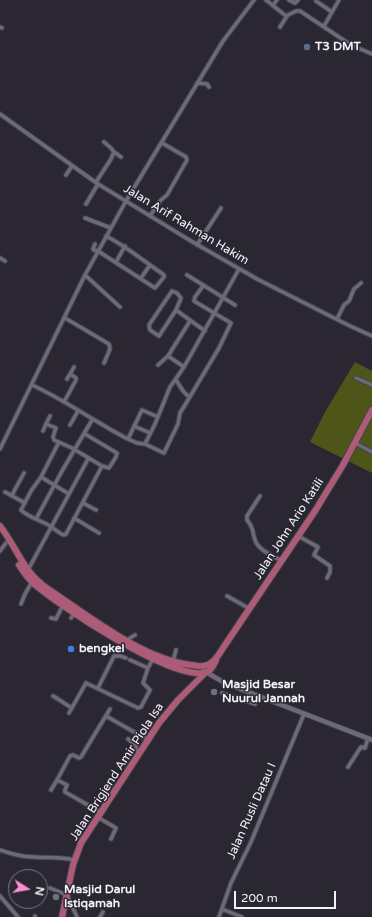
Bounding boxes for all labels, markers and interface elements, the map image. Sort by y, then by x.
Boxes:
place label: T3 DMT [315,40,361,54]
marker: T3 DMT [302,42,312,52]
street label: Jalan Arif Rahman Hakim [121,182,251,268]
street label: Jalan John Ario Katili [251,476,327,582]
place label: bengkel [79,642,124,656]
marker: bengkel [66,644,76,654]
place label: Masjid Besar Nuurul Jannah [222,678,305,706]
marker: Masjid Besar Nuurul Jannah [209,687,219,697]
street label: Jalan Brigjend Amir Piola Isa [67,700,167,844]
street label: Jalan Rusli Datau I [224,761,280,861]
north arrow [8,869,48,909]
place label: Masjid Darul Istiqamah [64,883,135,911]
scale bar [236,883,338,909]
text: N [32,886,47,897]
text: 200 m [241,891,278,905]
marker: Masjid Darul Istiqamah [51,892,61,902]

